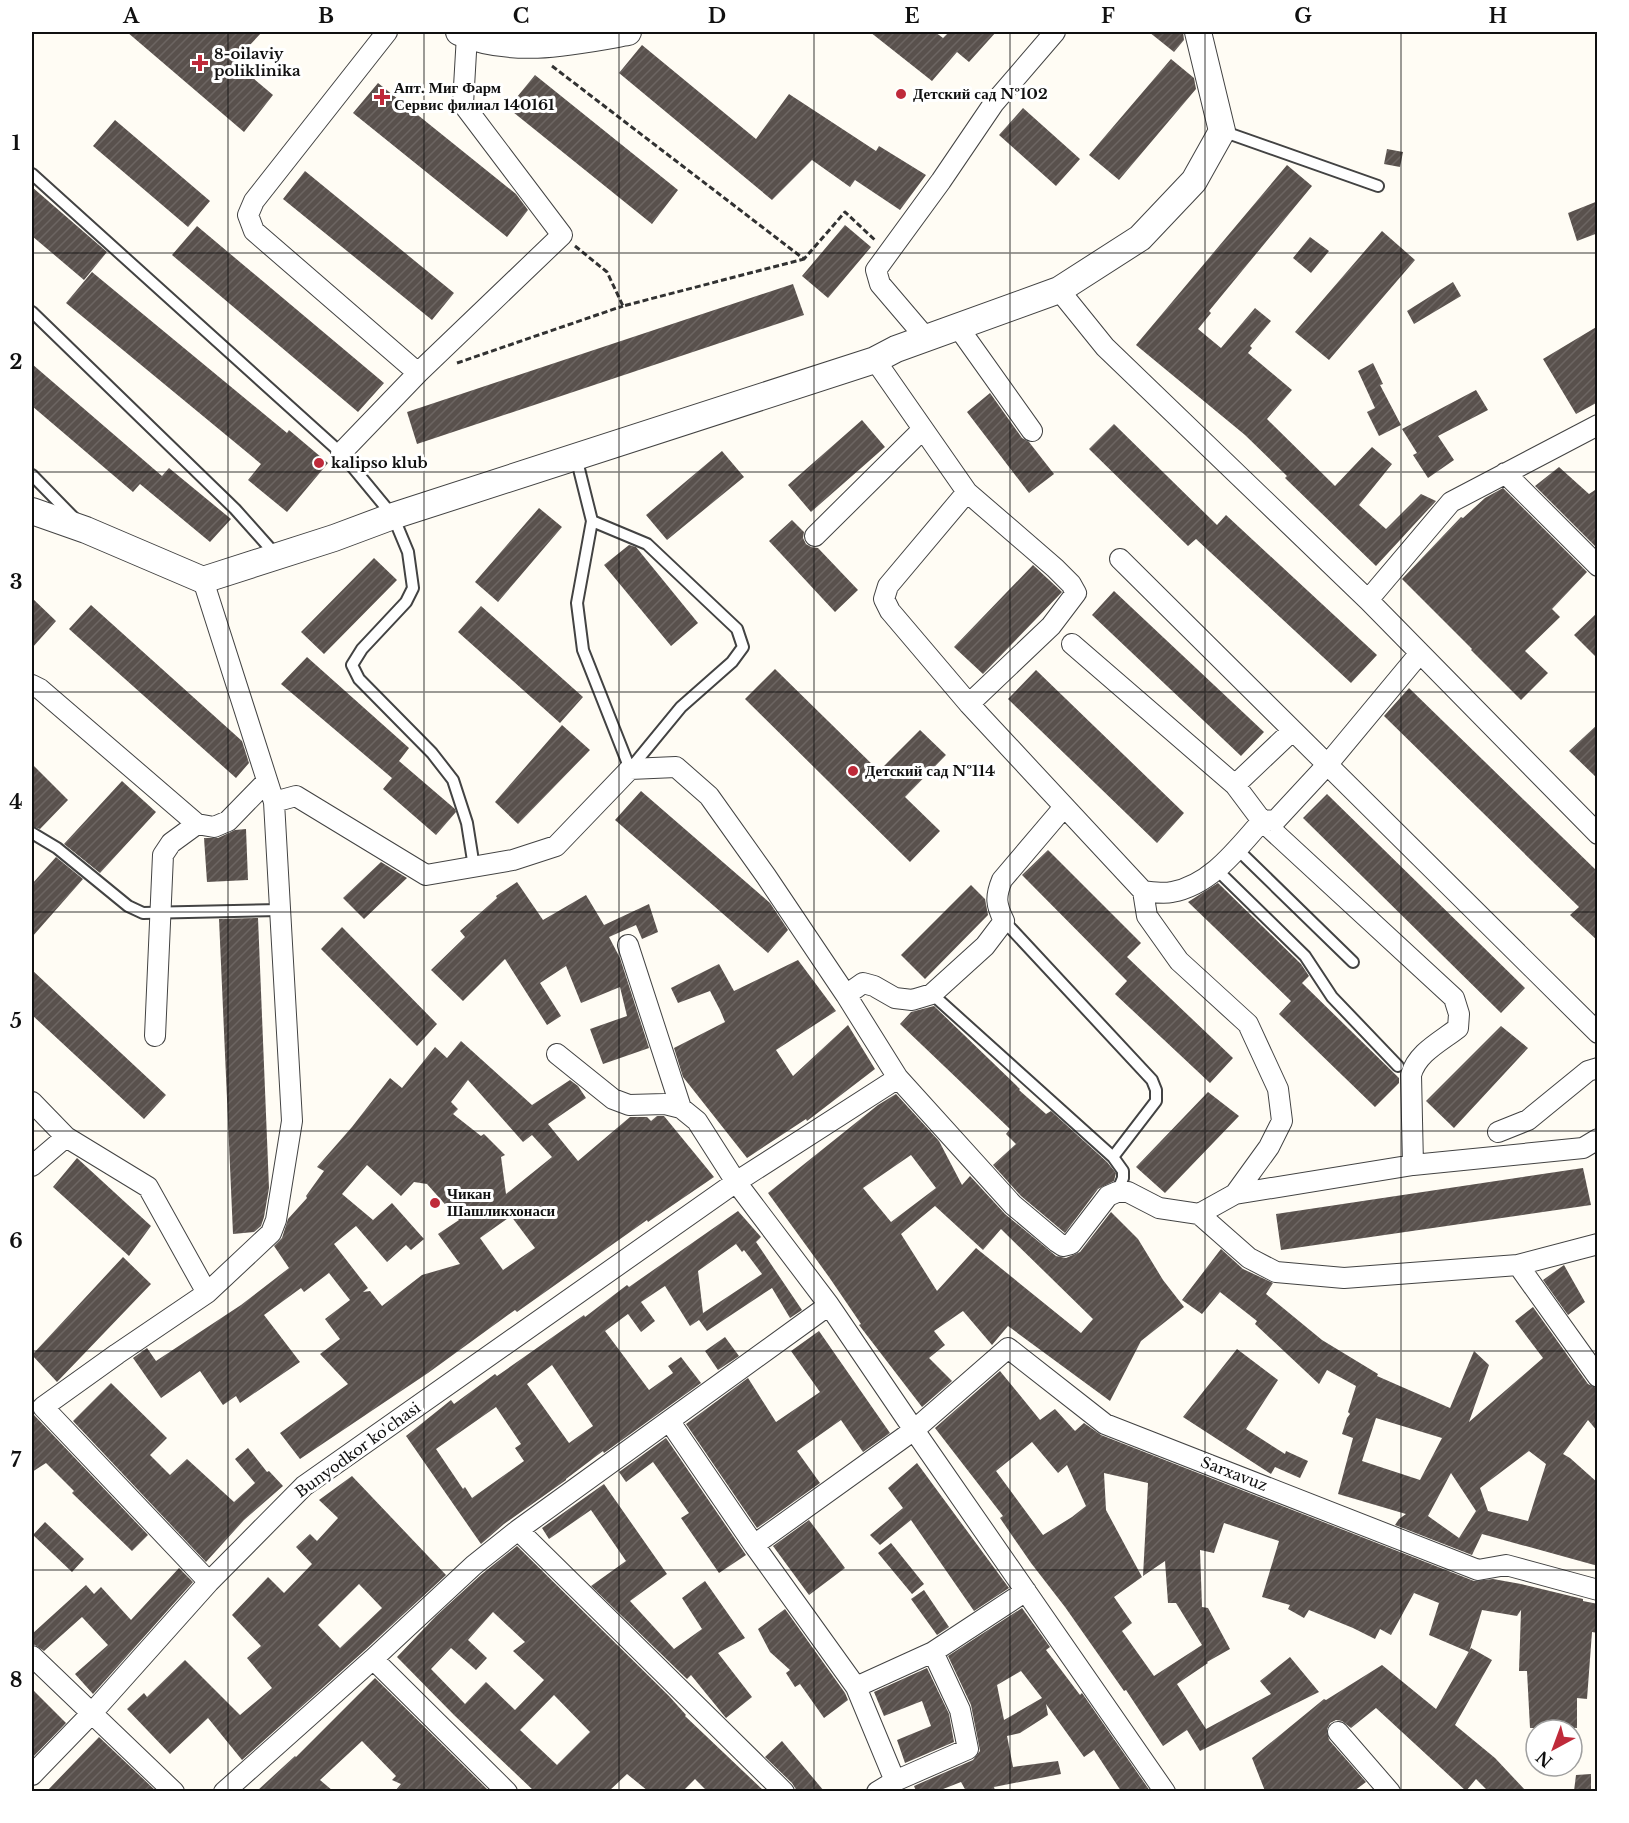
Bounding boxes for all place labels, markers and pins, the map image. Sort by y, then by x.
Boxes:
place label: 8-oilaviy poliklinika [214,44,301,80]
marker: 8-oilaviy poliklinika [191,54,209,72]
place label: Апт. Миг Фарм Сервис филиал 140161 [394,78,555,114]
place label: Детский сад №102 [913,84,1048,103]
marker: Детский сад №102 [894,87,908,101]
marker: Апт. Миг Фарм Сервис филиал 140161 [375,90,389,104]
place label: kalipso klub [331,453,428,472]
marker: kalipso klub [312,456,326,470]
place label: Детский сад №114 [865,761,995,780]
marker: Детский сад №114 [846,764,860,778]
place label: Чикан Шашликхонаси [447,1184,556,1220]
marker: Чикан Шашликхонаси [428,1196,442,1210]

